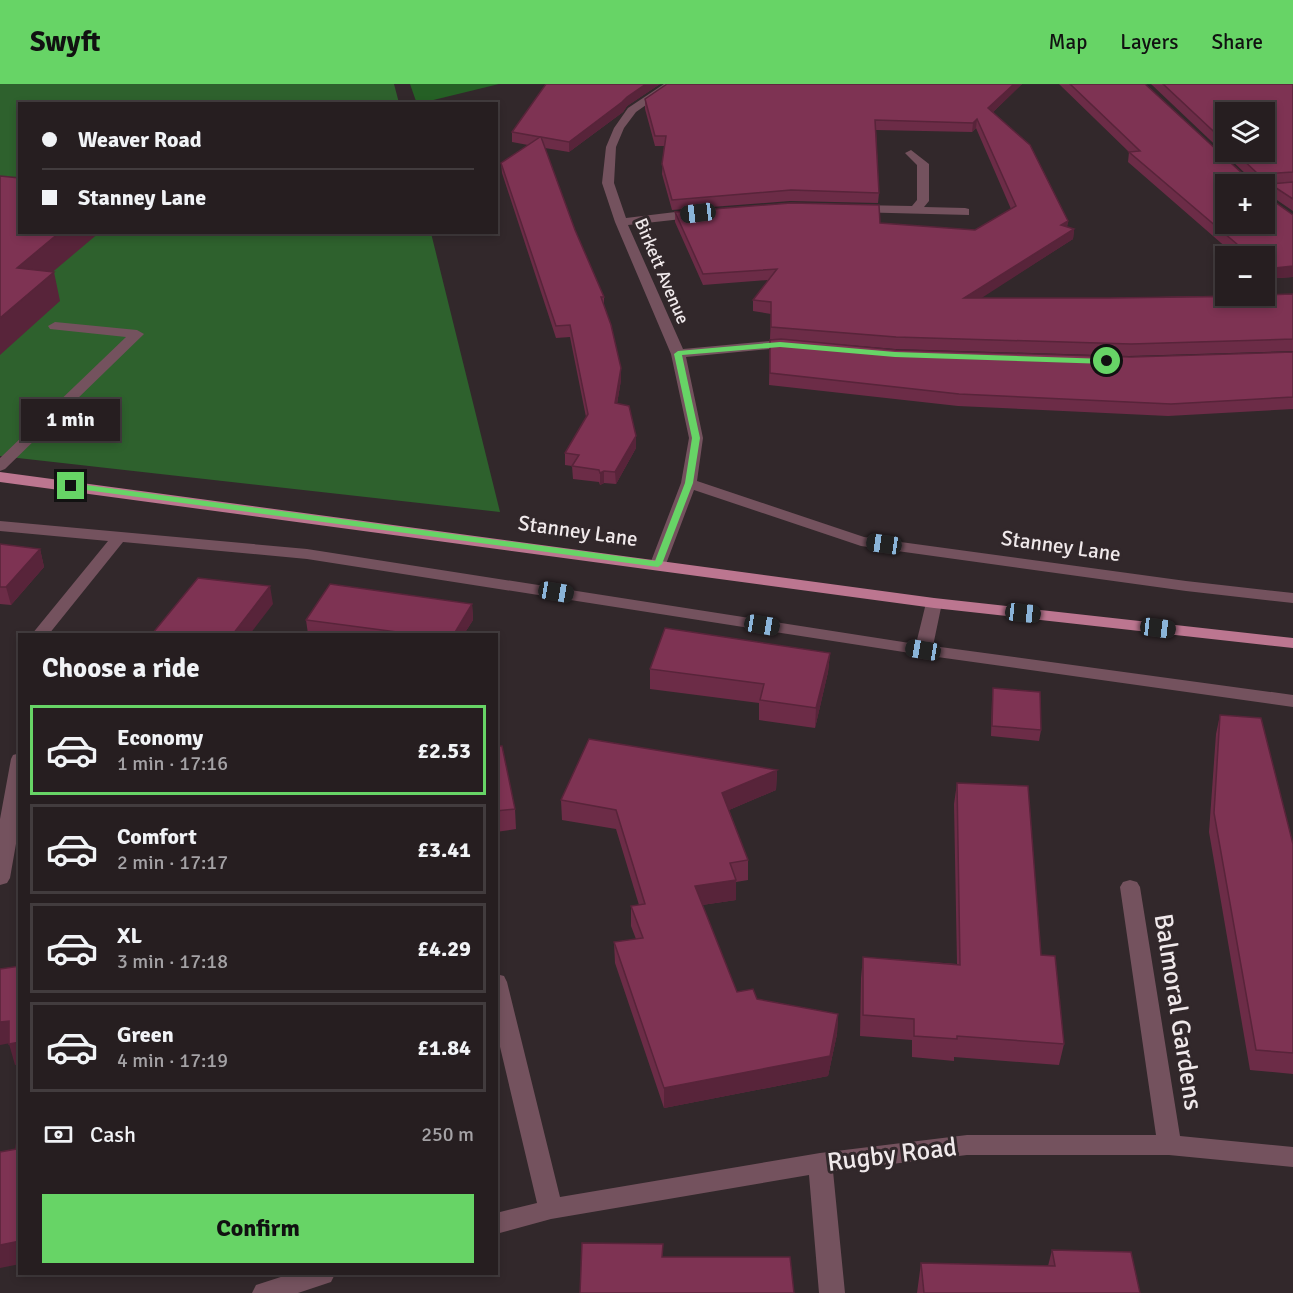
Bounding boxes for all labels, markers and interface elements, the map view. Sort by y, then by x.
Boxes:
text: Swyft [30,25,100,59]
text: Map [1049,29,1087,55]
text: Layers [1120,29,1178,55]
text: Share [1211,29,1263,55]
map controls [1215,102,1275,306]
button: layers [1215,102,1275,162]
text: Weaver Road [78,126,201,153]
button: + [1215,174,1275,234]
text: Stanney Lane [78,184,206,211]
car [679,202,717,224]
street label: Birkett Avenue [630,215,694,327]
button: − [1215,246,1275,306]
route start [1093,347,1120,374]
callout: 1 min [22,399,121,441]
text: 1 min [46,407,95,432]
route end [57,472,84,499]
street label: Stanney Lane [516,510,640,552]
street label: Stanney Lane [999,525,1123,567]
car [865,533,903,555]
car [537,580,575,604]
car [1004,602,1042,624]
car [743,613,781,637]
car [1139,617,1177,639]
car [904,638,942,662]
text: Choose a ride [42,652,200,685]
icon: car [45,723,99,777]
text: Economy [117,724,203,751]
text: £2.53 [417,737,471,764]
text: 1 min · 17:16 [117,751,228,776]
icon: car [45,822,99,876]
text: Comfort [117,823,197,850]
text: £3.41 [417,836,471,863]
text: 2 min · 17:17 [117,850,228,875]
street label: Balmoral Gardens [1147,912,1209,1112]
icon: car [45,921,99,975]
text: XL [117,922,142,949]
text: £4.29 [417,935,471,962]
text: 3 min · 17:18 [117,949,228,974]
icon: car [45,1020,99,1074]
text: Green [117,1021,174,1048]
text: £1.84 [417,1034,471,1061]
text: 4 min · 17:19 [117,1048,228,1073]
icon: cash [42,1118,75,1151]
text: Cash [90,1121,136,1148]
text: 250 m [421,1122,474,1147]
street label: Rugby Road [825,1131,959,1179]
button: Confirm [42,1194,474,1263]

